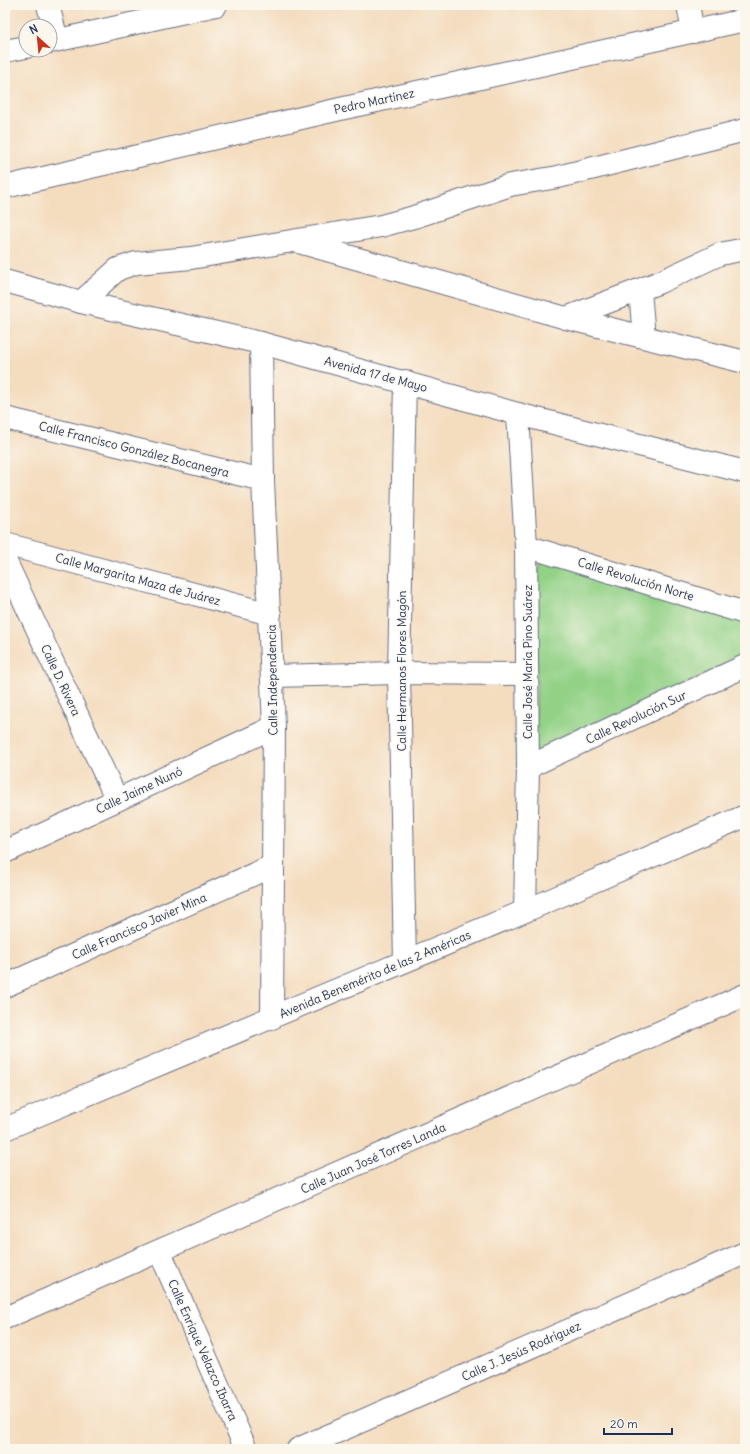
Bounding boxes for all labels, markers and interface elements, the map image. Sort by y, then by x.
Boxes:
north arrow [18,18,58,58]
text: N [27,21,40,37]
street label: Pedro Martínez [332,85,416,117]
street label: Avenida 17 de Mayo [323,353,429,395]
street label: Calle Francisco González Bocanegra [37,418,231,480]
street label: Calle Margarita Maza de Juárez [54,550,222,608]
street label: Calle Revolución Norte [576,554,696,604]
street label: Calle José María Pino Suárez [520,585,535,739]
street label: Calle Hermanos Flores Magón [394,590,409,752]
street label: Calle Independencia [264,624,280,736]
street label: Calle D. Rivera [38,642,84,718]
street label: Calle Revolución Sur [583,687,689,747]
street label: Calle Jaime Nunó [93,763,185,817]
street label: Calle Francisco Javier Mina [69,889,209,963]
street label: Avenida Benemérito de las 2 Américas [277,927,473,1021]
street label: Calle Juan José Torres Landa [298,1119,448,1197]
street label: Calle Enrique Velazco Ibarra [165,1277,241,1423]
street label: Calle J. Jesús Rodríguez [459,1318,583,1384]
scale bar [604,1410,672,1436]
text: 20 m [610,1416,638,1431]

